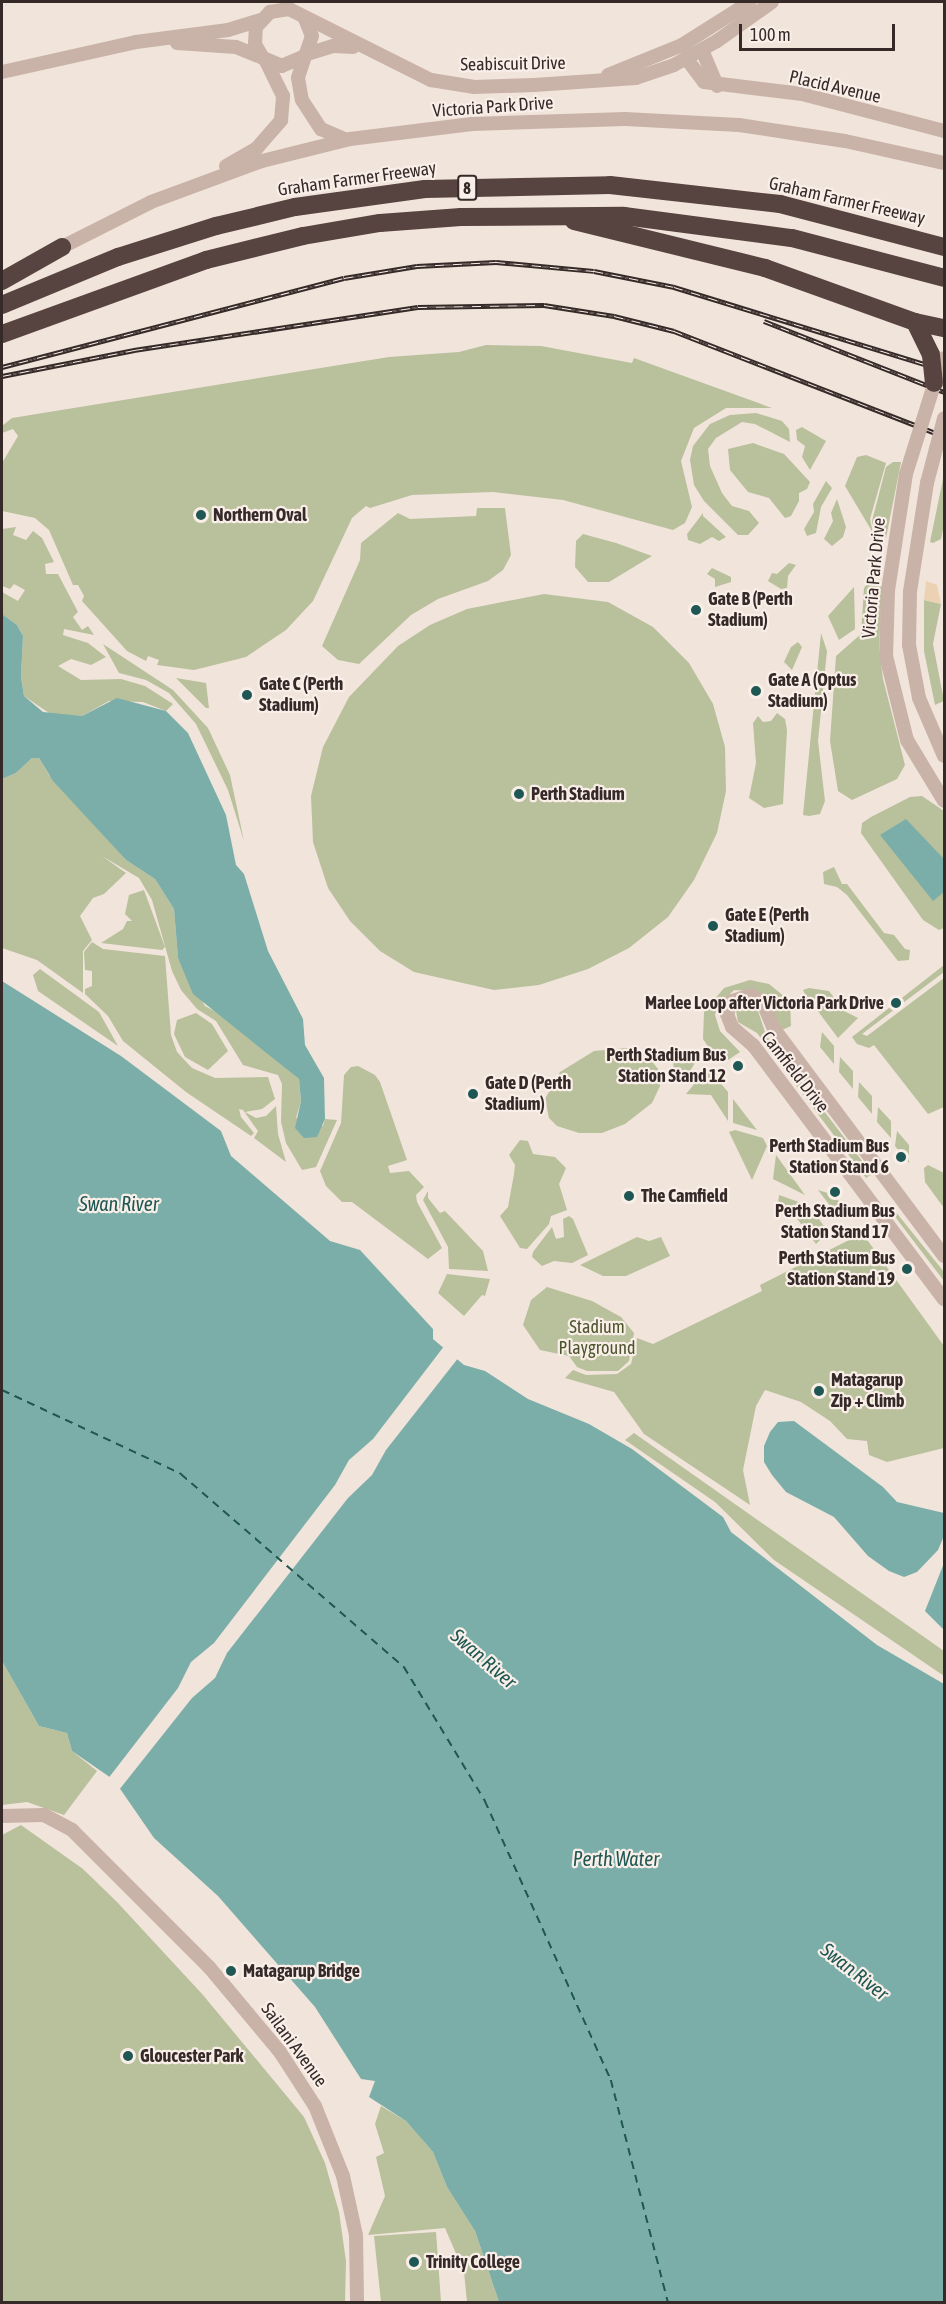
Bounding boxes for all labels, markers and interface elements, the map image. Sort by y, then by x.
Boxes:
scale bar [742,12,898,50]
text: 100 m [750,24,791,45]
street label: Seabiscuit Drive [460,52,566,76]
street label: Placid Avenue [787,66,883,108]
street label: Victoria Park Drive [432,92,554,122]
street label: Graham Farmer Freeway [277,157,437,201]
street label: Graham Farmer Freeway [767,173,927,229]
road number: 8 [456,175,478,201]
place label: Northern Oval [213,504,307,526]
marker: Northern Oval [194,508,208,522]
street label: Victoria Park Drive [858,517,890,639]
place label: Gate B (Perth Stadium) [708,589,793,632]
marker: Gate B (Perth Stadium) [689,603,703,617]
place label: Gate A (Optus Stadium) [768,670,856,712]
place label: Gate C (Perth Stadium) [259,674,343,716]
marker: Gate A (Optus Stadium) [749,684,763,698]
marker: Gate C (Perth Stadium) [240,688,254,702]
place label: Perth Stadium [531,783,625,805]
marker: Perth Stadium [512,787,526,801]
place label: Gate E (Perth Stadium) [725,905,809,948]
marker: Gate E (Perth Stadium) [706,919,720,933]
place label: Marlee Loop after Victoria Park Drive [645,992,884,1014]
marker: Marlee Loop after Victoria Park Drive [889,996,903,1010]
street label: Camfield Drive [757,1027,833,1117]
place label: Perth Stadium Bus Station Stand 12 [606,1045,726,1088]
marker: Perth Stadium Bus Station Stand 12 [731,1059,745,1073]
place label: Gate D (Perth Stadium) [485,1073,571,1116]
marker: Gate D (Perth Stadium) [466,1087,480,1101]
place label: Perth Stadium Bus Station Stand 6 [769,1136,889,1178]
marker: Perth Stadium Bus Station Stand 6 [894,1150,908,1164]
place label: The Camfield [641,1185,728,1207]
marker: Perth Stadium Bus Station Stand 17 [828,1185,842,1199]
marker: The Camfield [622,1189,636,1203]
water label: Swan River [79,1191,159,1215]
place label: Perth Stadium Bus Station Stand 17 [775,1201,895,1244]
place label: Perth Statium Bus Station Stand 19 [779,1248,895,1290]
marker: Perth Statium Bus Station Stand 19 [900,1262,914,1276]
park label: Stadium Playground [559,1317,635,1360]
place label: Matagarup Zip + Climb [831,1370,905,1412]
marker: Matagarup Zip + Climb [812,1384,826,1398]
water label: Swan River [446,1623,522,1693]
water label: Perth Water [573,1846,659,1870]
water label: Swan River [816,1937,894,2005]
place label: Matagarup Bridge [243,1960,360,1982]
marker: Matagarup Bridge [224,1964,238,1978]
street label: Sailani Avenue [256,1999,332,2091]
place label: Gloucester Park [140,2045,243,2067]
marker: Gloucester Park [121,2049,135,2063]
place label: Trinity College [426,2251,520,2273]
marker: Trinity College [407,2255,421,2269]

